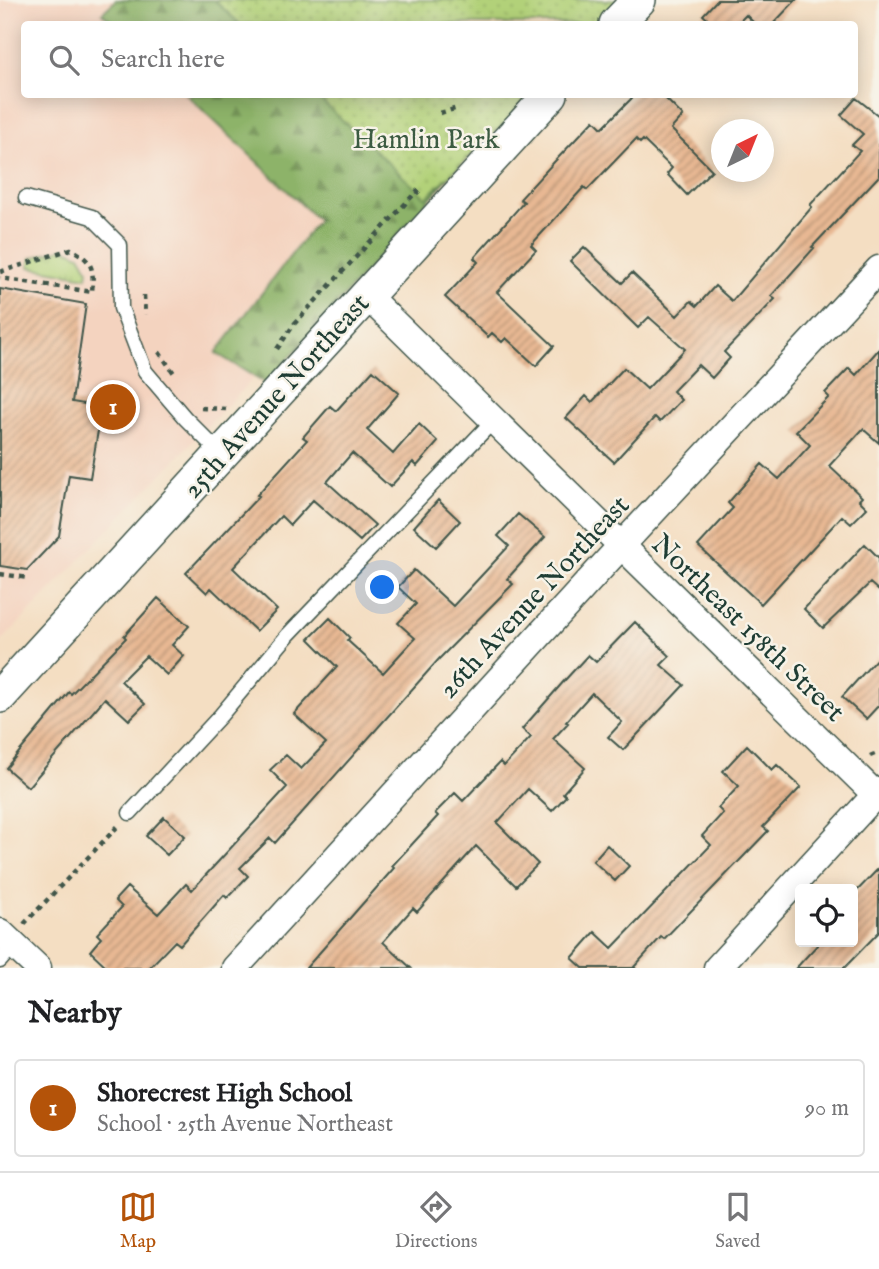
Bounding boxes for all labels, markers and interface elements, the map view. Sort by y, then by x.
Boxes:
search box [21,21,858,98]
icon: search [45,41,83,79]
text: Search here [101,43,225,76]
north arrow [711,119,774,182]
park label: Hamlin Park [352,123,501,158]
street label: 25th Avenue Northeast [176,287,378,506]
pin: 1 [90,381,136,433]
street label: 26th Avenue Northeast [432,489,638,706]
street label: Northeast 158th Street [643,527,852,730]
your location [365,570,399,604]
map controls [795,884,858,947]
button: locate [795,884,858,947]
text: Nearby [28,995,121,1033]
text: Shorecrest High School [97,1077,352,1110]
text: 1 [49,1094,57,1123]
text: 90 m [805,1094,849,1123]
text: School · 25th Avenue Northeast [97,1110,393,1139]
tab: Map [119,1188,157,1254]
tab: Directions [395,1188,477,1254]
tab: Saved [715,1188,760,1254]

